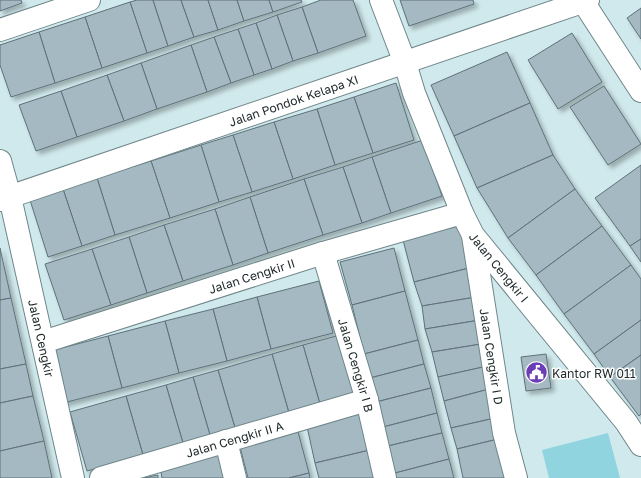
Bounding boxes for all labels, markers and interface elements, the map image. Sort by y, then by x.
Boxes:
street label: Jalan Pondok Kelapa XI [227,71,360,129]
street label: Jalan Cengkir I [466,229,532,305]
street label: Jalan Cengkir II [207,255,297,296]
street label: Jalan Cengkir [26,298,58,379]
street label: Jalan Cengkir I D [477,307,507,406]
street label: Jalan Cengkir I B [335,316,377,413]
public building icon: Kantor RW 011 [523,360,549,386]
place label: Kantor RW 011 [552,366,636,381]
street label: Jalan Cengkir II A [184,418,285,460]

